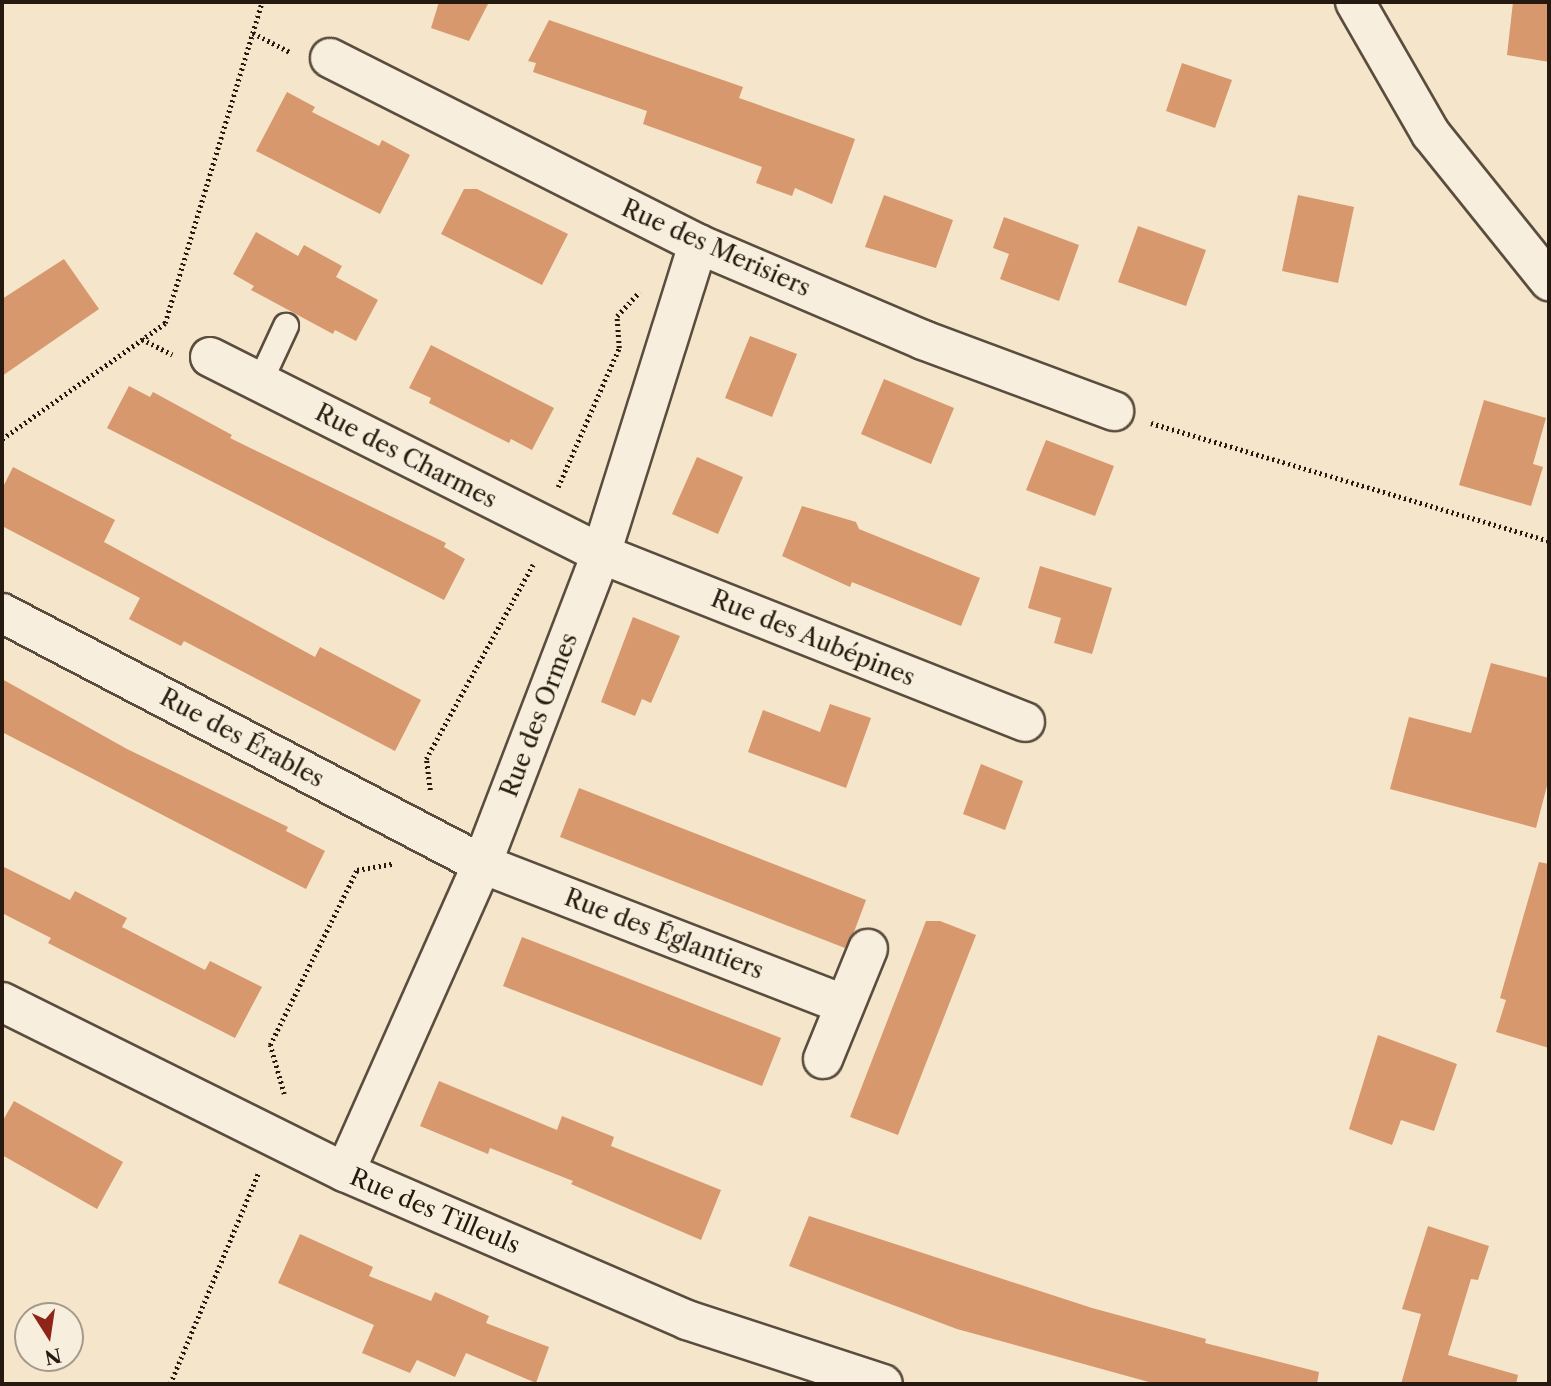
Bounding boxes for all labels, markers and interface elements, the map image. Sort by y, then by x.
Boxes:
street label: Rue des Merisiers [617,193,815,303]
street label: Rue des Charmes [311,398,501,514]
street label: Rue des Aubépines [706,584,920,692]
street label: Rue des Ormes [494,629,584,801]
street label: Rue des Érables [155,683,329,793]
street label: Rue des Églantiers [560,883,768,985]
street label: Rue des Tilleuls [346,1162,524,1260]
north arrow [14,1302,84,1372]
text: N [43,1343,64,1369]

